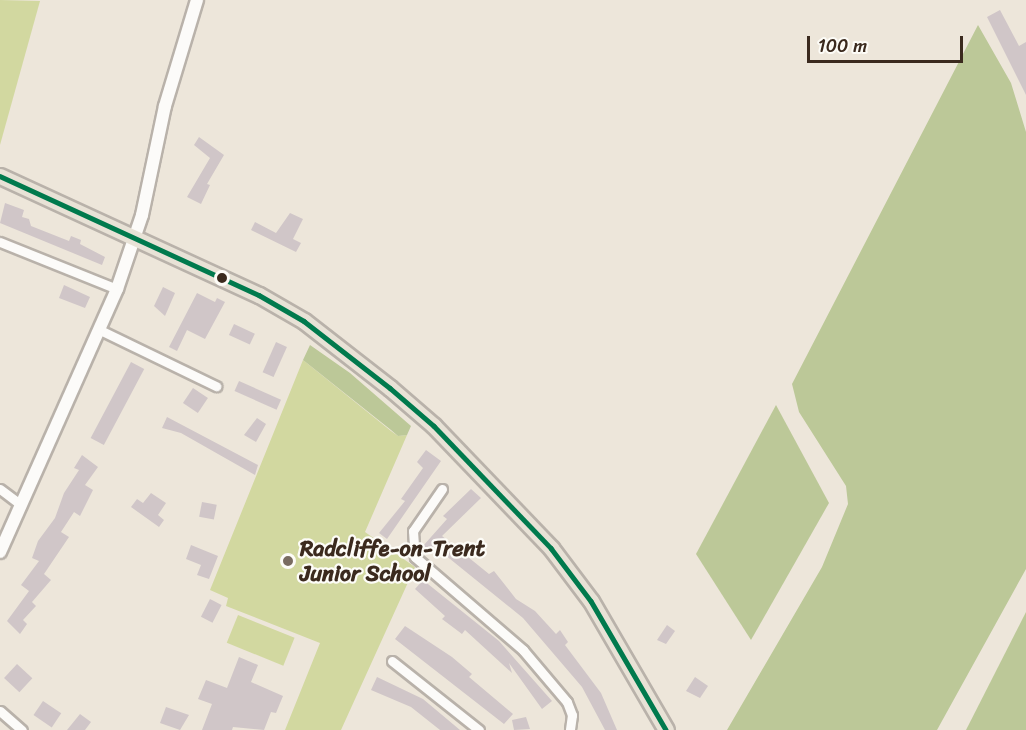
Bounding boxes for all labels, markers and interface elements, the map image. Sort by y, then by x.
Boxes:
scale bar [810,24,966,62]
text: 100 m [818,30,867,62]
unlabelled marker [216,272,228,284]
place label: Radcliffe-on-Trent Junior School [300,535,485,586]
marker: Radcliffe-on-Trent Junior School [281,554,295,568]

